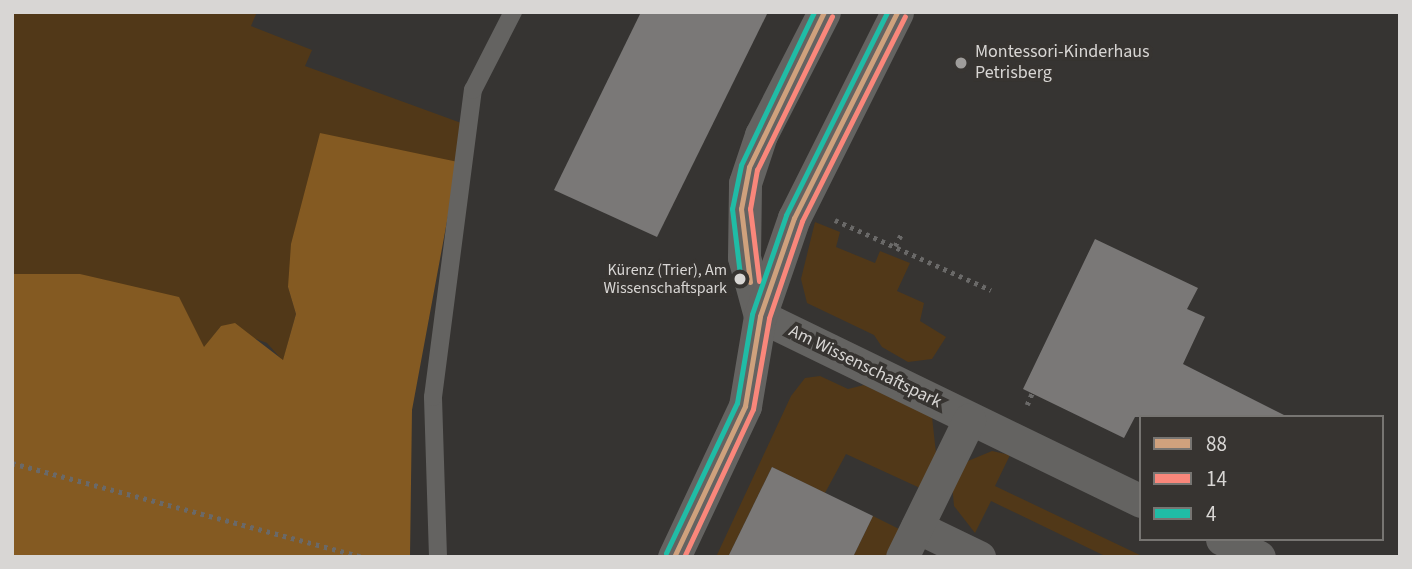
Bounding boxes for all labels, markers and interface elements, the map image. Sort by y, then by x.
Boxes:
place label: Montessori-Kinderhaus Petrisberg [975,42,1150,84]
marker: Montessori-Kinderhaus Petrisberg [953,55,969,71]
place label: Kürenz (Trier), Am Wissenschaftspark [603,260,727,298]
marker: Kürenz (Trier), Am Wissenschaftspark [733,272,747,286]
street label: Am Wissenschaftspark [785,321,945,413]
legend [1139,415,1384,541]
text: 88 [1206,429,1227,459]
text: 14 [1206,464,1227,494]
text: 4 [1206,499,1216,529]

